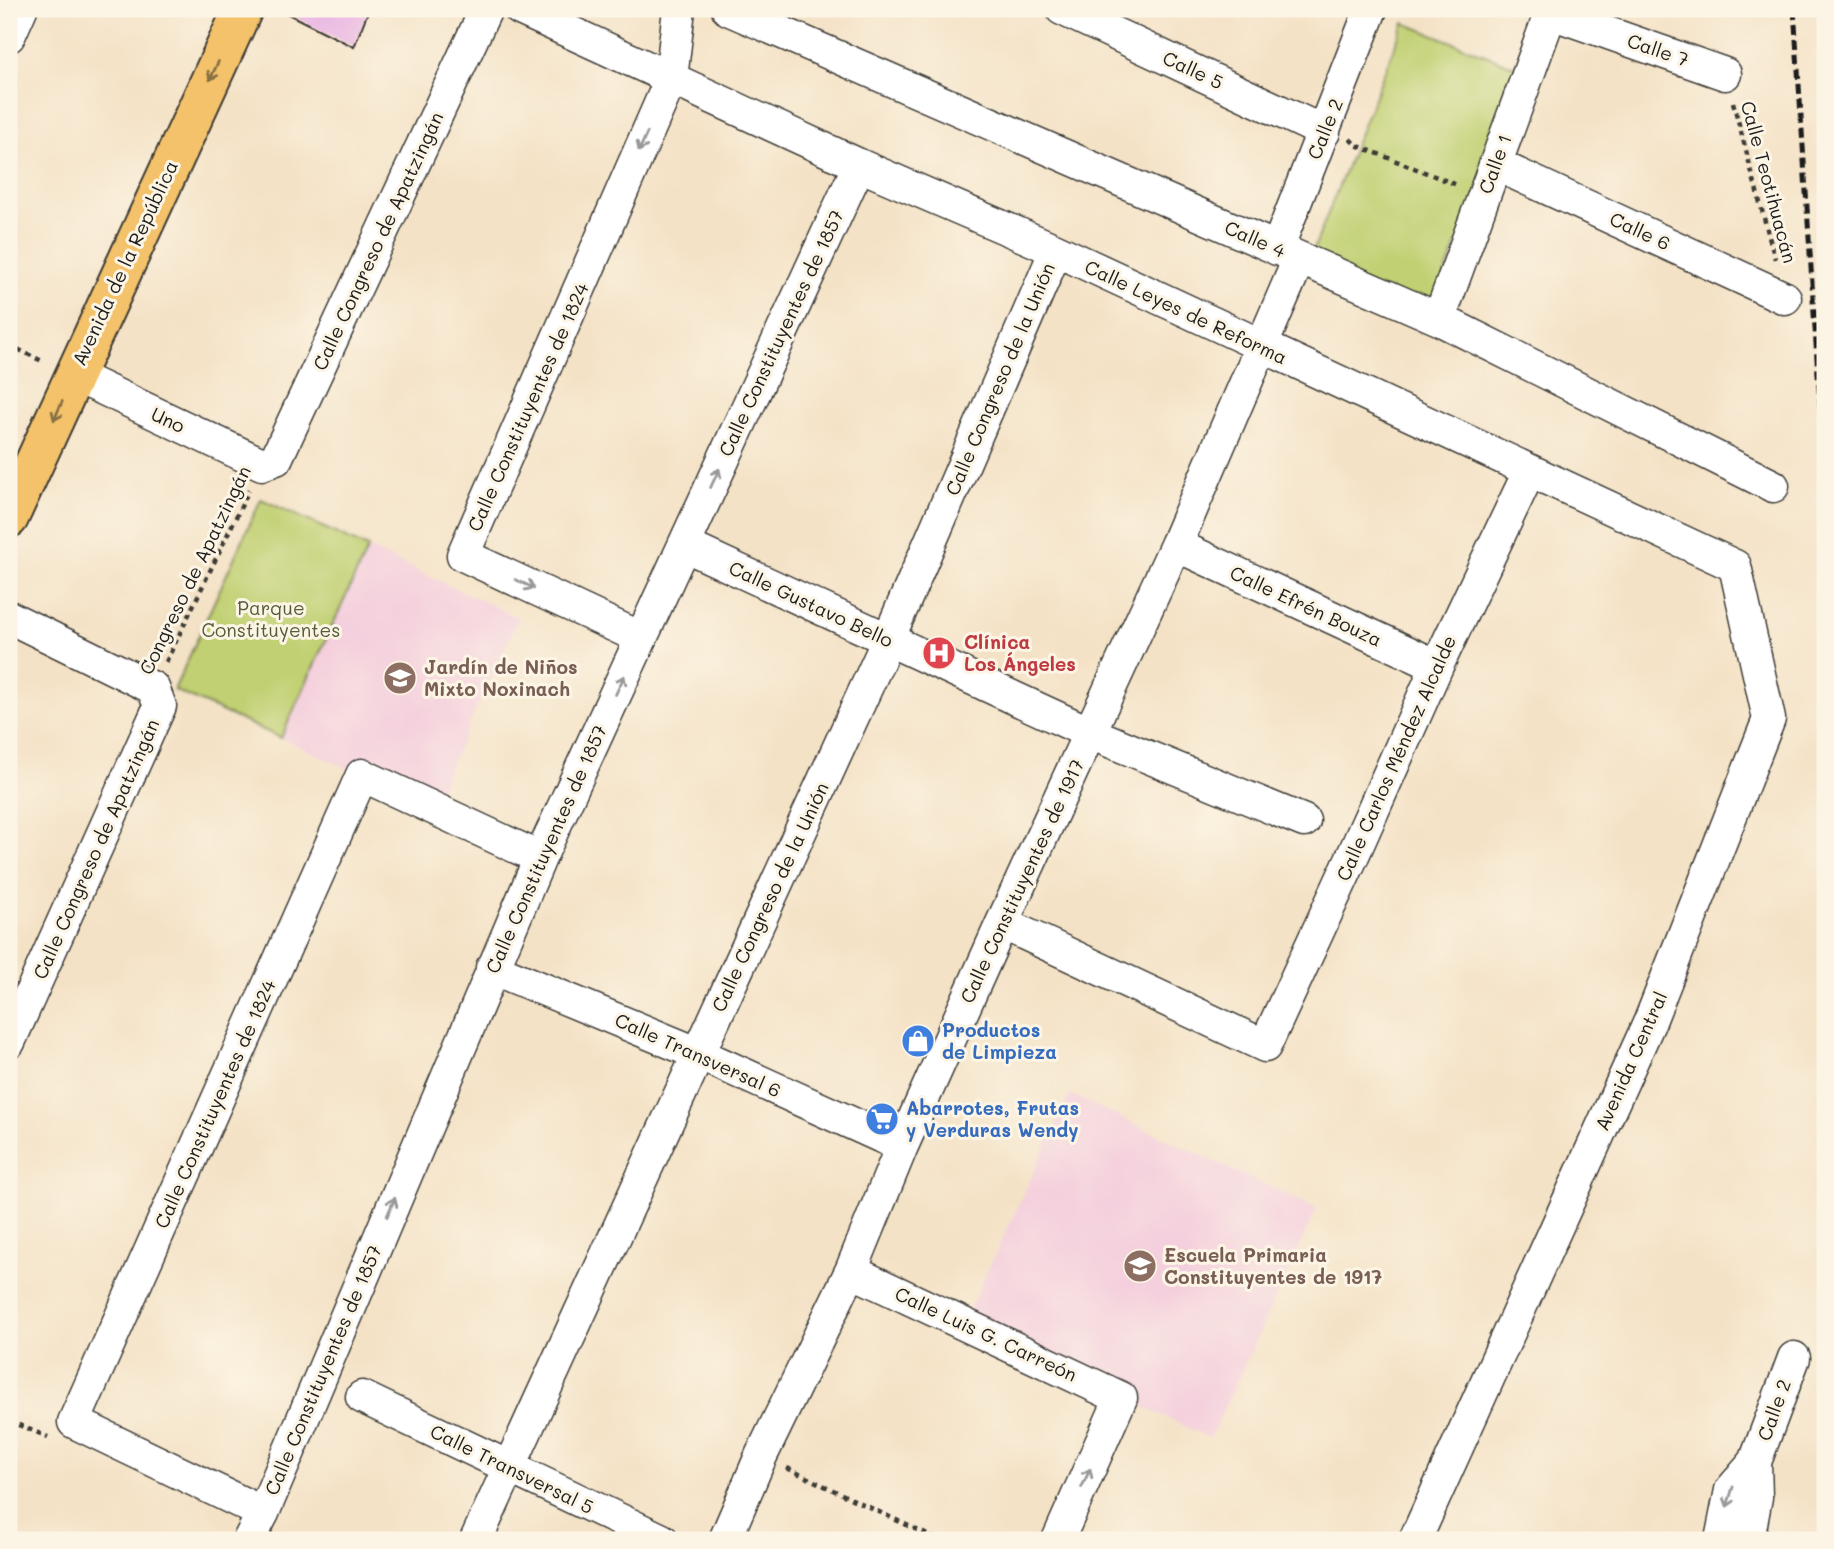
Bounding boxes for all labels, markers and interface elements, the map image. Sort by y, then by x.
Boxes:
street label: Calle 7 [1624,27,1692,72]
street label: Calle 5 [1159,45,1227,94]
one-way arrow [207,60,221,81]
street label: Calle 2 [1301,95,1348,163]
street label: Calle Teotihuacán [1736,98,1803,266]
street label: Calle Congreso de Apatzingán [307,108,449,374]
one-way arrow [636,130,649,152]
street label: Calle 1 [1472,131,1517,197]
street label: Avenida de la República [66,156,183,369]
street label: Calle Constituyentes de 1857 [712,205,849,460]
street label: Calle 6 [1606,206,1675,255]
street label: Calle 4 [1221,214,1289,263]
street label: Calle Leyes de Reforma [1081,254,1291,369]
street label: Calle Congreso de la Unión [939,259,1060,499]
street label: Calle Constituyentes de 1824 [461,279,594,535]
one-way arrow [50,400,64,421]
street label: Uno [147,401,189,438]
street label: Congreso de Apatzingán [133,461,256,678]
one-way arrow [709,468,722,489]
street label: Calle Gustavo Bello [725,555,897,653]
street label: Calle Efrén Bouza [1226,559,1386,652]
one-way arrow [514,578,535,591]
park label: Parque Constituyentes [201,595,341,642]
place label: Clínica Los Ángeles [964,629,1076,676]
street label: Calle Carlos Méndez Alcalde [1330,631,1461,885]
hospital icon: Clínica Los Ángeles [920,634,958,672]
place label: Jardín de Niños Mixto Noxinach [424,654,578,701]
school or university icon: Jardín de Niños Mixto Noxinach [381,659,419,697]
one-way arrow [613,675,627,696]
street label: Calle Congreso de Apatzingán [27,715,164,983]
street label: Calle Constituyentes de 1857 [479,721,612,977]
street label: Calle Constituyentes de 1917 [954,755,1089,1007]
street label: Calle Congreso de la Unión [705,778,834,1016]
street label: Calle Constituyentes de 1824 [148,976,281,1232]
street label: Avenida Central [1589,987,1672,1134]
street label: Calle Transversal 6 [611,1007,785,1102]
place label: Productos de Limpieza [942,1017,1057,1064]
shop icon: Productos de Limpieza [899,1022,937,1060]
place label: Abarrotes, Frutas y Verduras Wendy [906,1095,1079,1142]
supermarket icon: Abarrotes, Frutas y Verduras Wendy [863,1100,901,1138]
one-way arrow [386,1197,399,1218]
street label: Calle Constituyentes de 1857 [258,1241,387,1499]
place label: Escuela Primaria Constituyentes de 1917 [1164,1242,1382,1289]
school or university icon: Escuela Primaria Constituyentes de 1917 [1121,1247,1159,1285]
street label: Calle Luis G. Carreón [891,1280,1081,1387]
street label: Calle 2 [1751,1376,1796,1444]
street label: Calle Transversal 5 [426,1418,598,1519]
one-way arrow [1080,1468,1093,1489]
one-way arrow [1723,1486,1736,1508]

